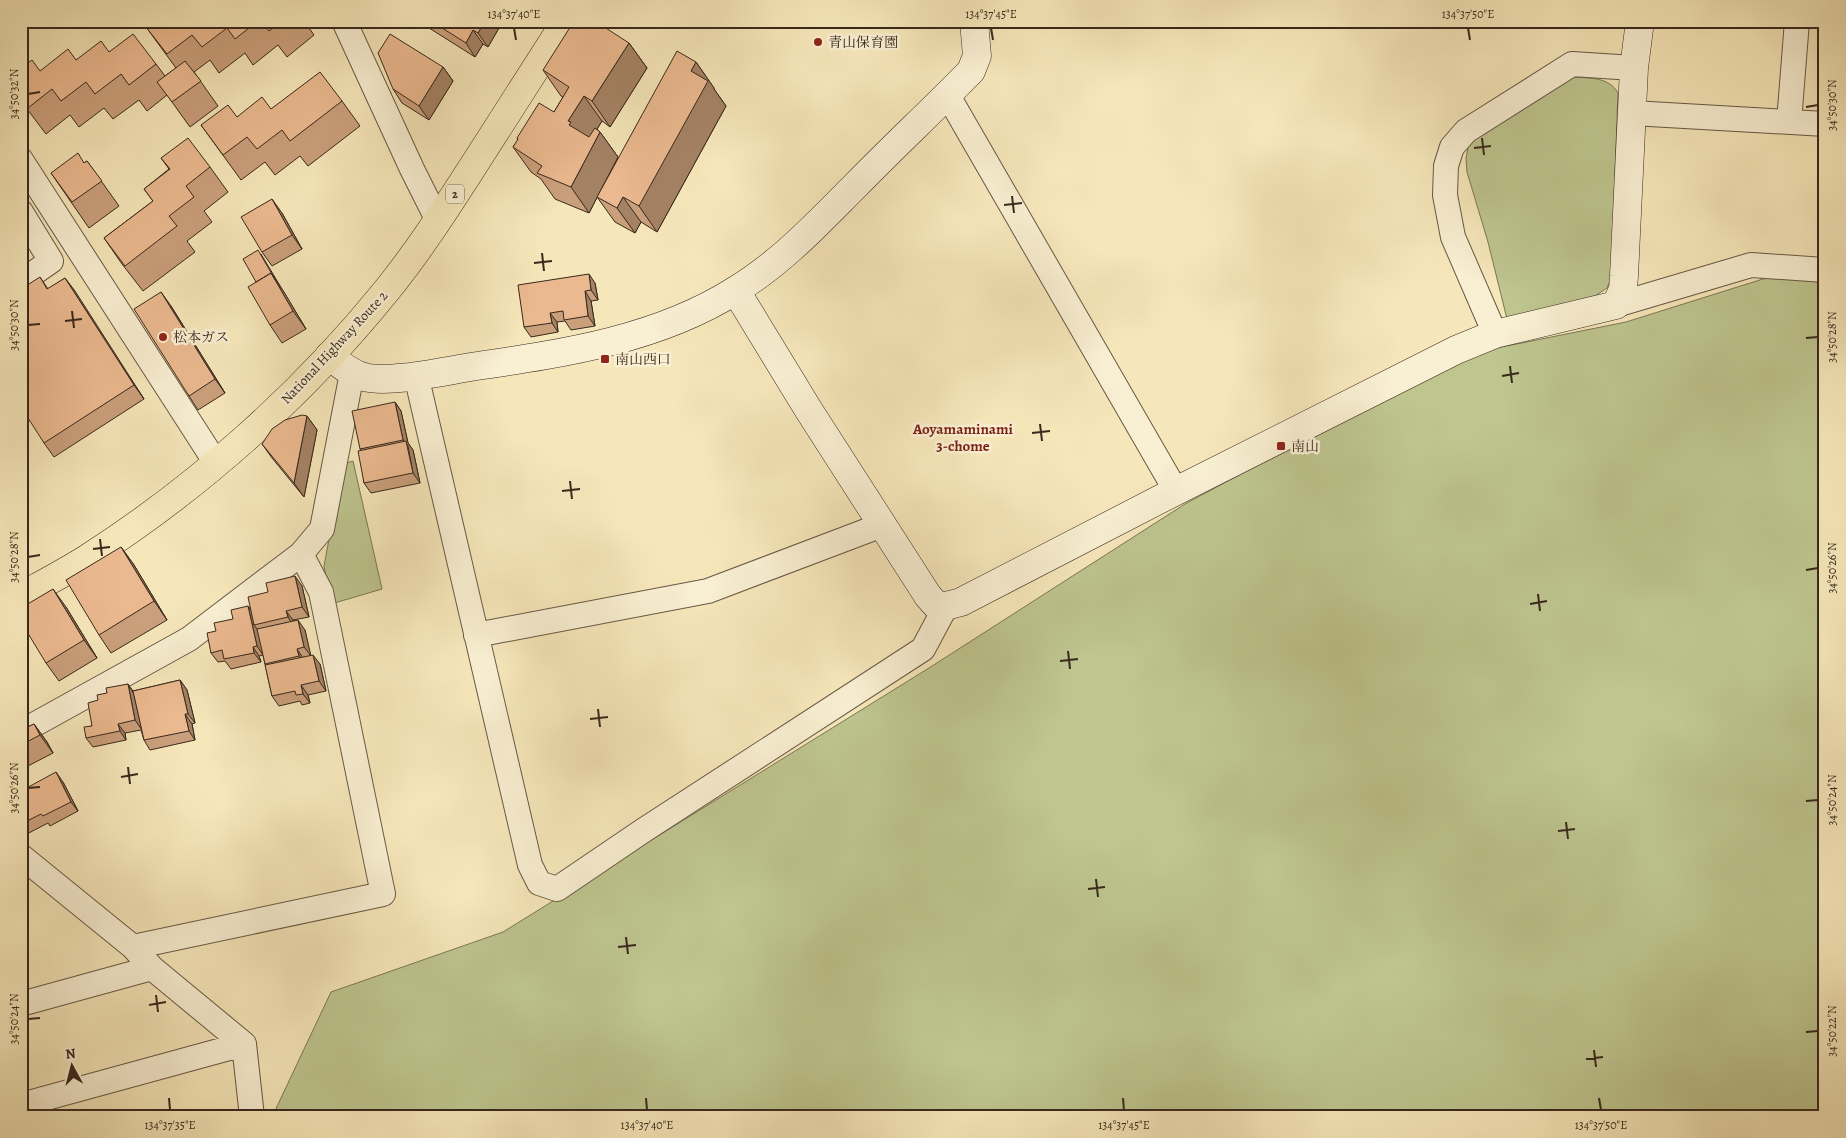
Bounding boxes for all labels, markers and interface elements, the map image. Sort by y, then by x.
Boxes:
text: 134°37'40"E [488,6,540,22]
text: 134°37'45"E [965,6,1017,22]
text: 134°37'50"E [1442,6,1494,22]
place label: 青山保育園 [828,33,898,52]
marker: 青山保育園 [812,36,824,48]
text: 34°50'32"N [6,68,22,119]
text: 34°50'30"N [1824,79,1840,131]
road number: 2 [446,184,464,203]
street label: National Highway Route 2 [277,286,392,408]
text: 34°50'30"N [6,299,22,351]
text: 34°50'28"N [1824,311,1840,363]
place label: 松本ガス [173,328,229,347]
marker: 松本ガス [157,331,169,343]
place label: 南山西口 [615,350,671,369]
marker: 南山西口 [599,353,611,365]
district label: Aoyamaminami 3-chome [912,419,1014,456]
place label: 南山 [1291,437,1319,456]
marker: 南山 [1275,440,1287,452]
text: 34°50'28"N [6,531,22,583]
text: 34°50'26"N [1824,542,1840,594]
text: 34°50'26"N [6,762,22,814]
text: 34°50'24"N [1824,774,1840,826]
text: 34°50'24"N [6,993,22,1045]
text: 34°50'22"N [1824,1005,1840,1057]
north arrow [48,1040,98,1090]
text: N [64,1044,77,1064]
text: 134°37'35"E [144,1117,196,1133]
text: 134°37'40"E [621,1117,673,1133]
text: 134°37'45"E [1098,1117,1150,1133]
text: 134°37'50"E [1575,1117,1627,1133]

